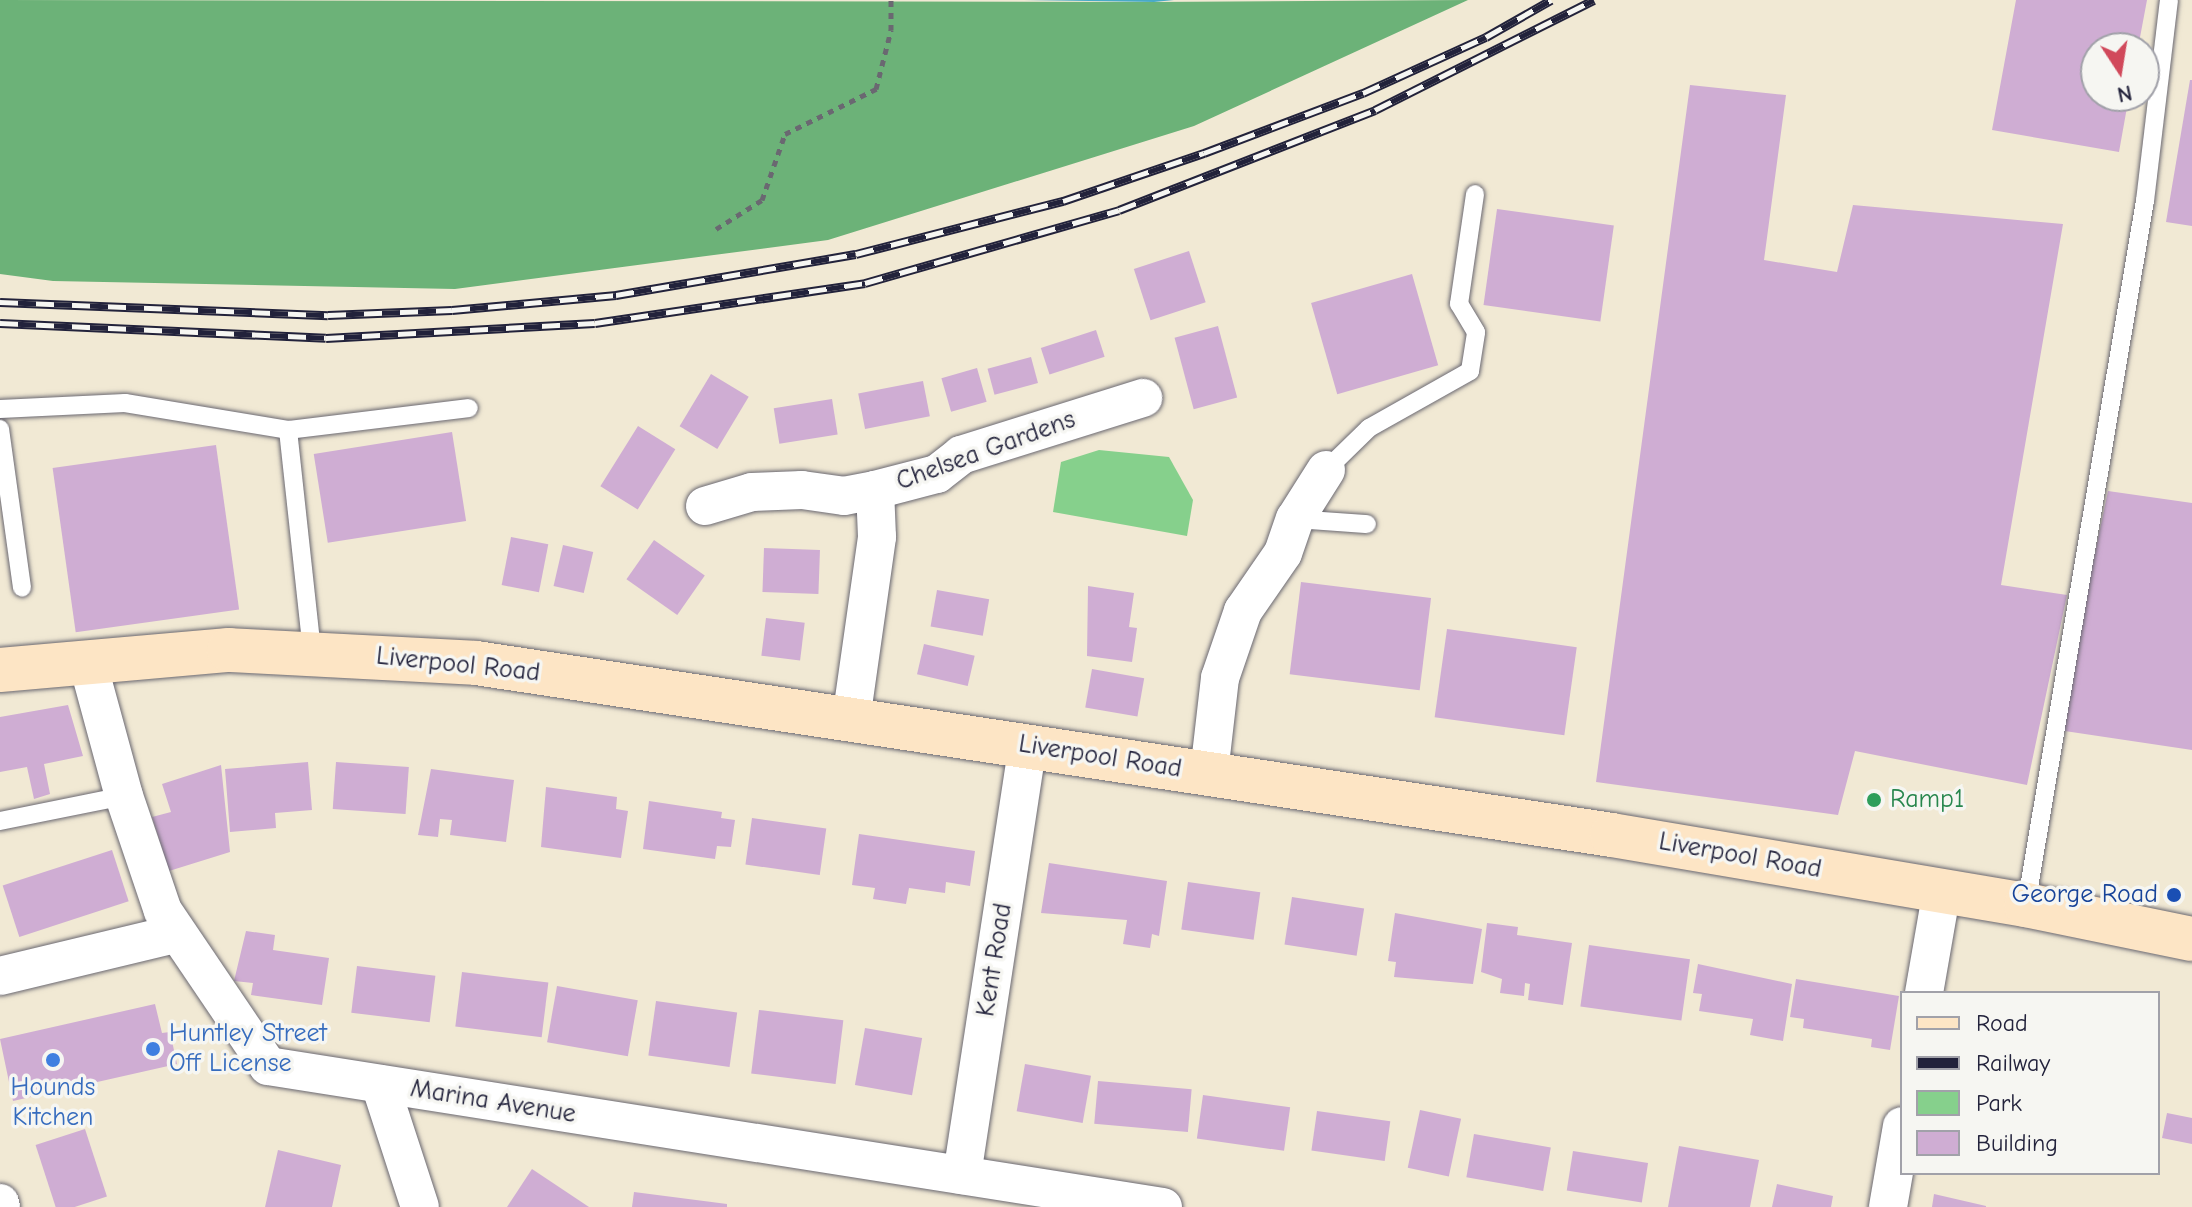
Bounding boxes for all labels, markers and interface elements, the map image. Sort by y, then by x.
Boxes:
north arrow [2080,32,2160,112]
text: N [2115,79,2134,108]
street label: Chelsea Gardens [892,404,1080,498]
street label: Liverpool Road [375,641,541,689]
street label: Liverpool Road [1016,729,1184,785]
place label: Ramp1 [1890,784,1964,816]
marker: Ramp1 [1865,791,1883,809]
street label: Liverpool Road [1656,826,1824,886]
place label: George Road [2011,879,2158,911]
marker: George Road [2165,886,2183,904]
street label: Kent Road [971,901,1019,1019]
legend [1900,991,2160,1175]
text: Road [1976,1009,2028,1037]
place label: Huntley Street Off License [169,1018,327,1080]
marker: Huntley Street Off License [144,1040,162,1058]
text: Railway [1976,1049,2050,1077]
marker: Hounds Kitchen [44,1051,62,1069]
place label: Hounds Kitchen [11,1072,95,1134]
street label: Marina Avenue [408,1074,578,1130]
text: Park [1976,1089,2022,1117]
text: Building [1976,1129,2058,1157]

